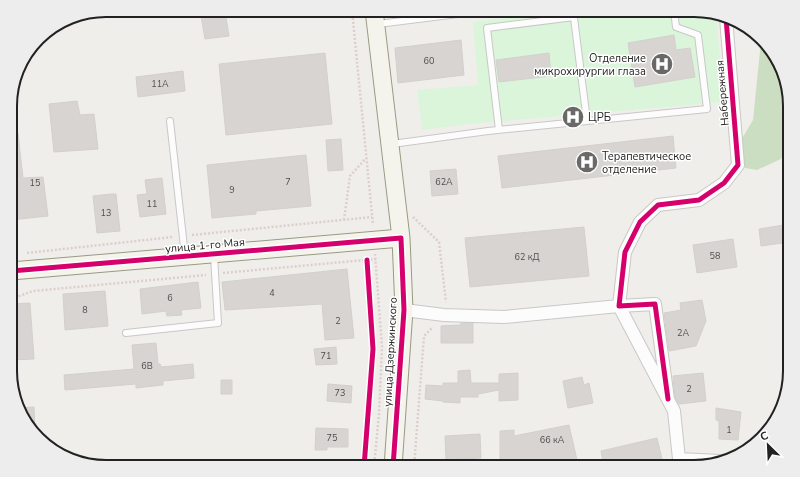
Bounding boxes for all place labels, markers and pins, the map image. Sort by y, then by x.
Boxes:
place label: Отделение микрохирургии глаза [534,51,646,79]
hospital icon: Отделение микрохирургии глаза [649,51,675,77]
hospital icon: ЦРБ [560,104,586,130]
place label: ЦРБ [588,110,611,125]
hospital icon: Терапевтическое отделение [574,149,600,175]
place label: Терапевтическое отделение [602,149,691,177]

